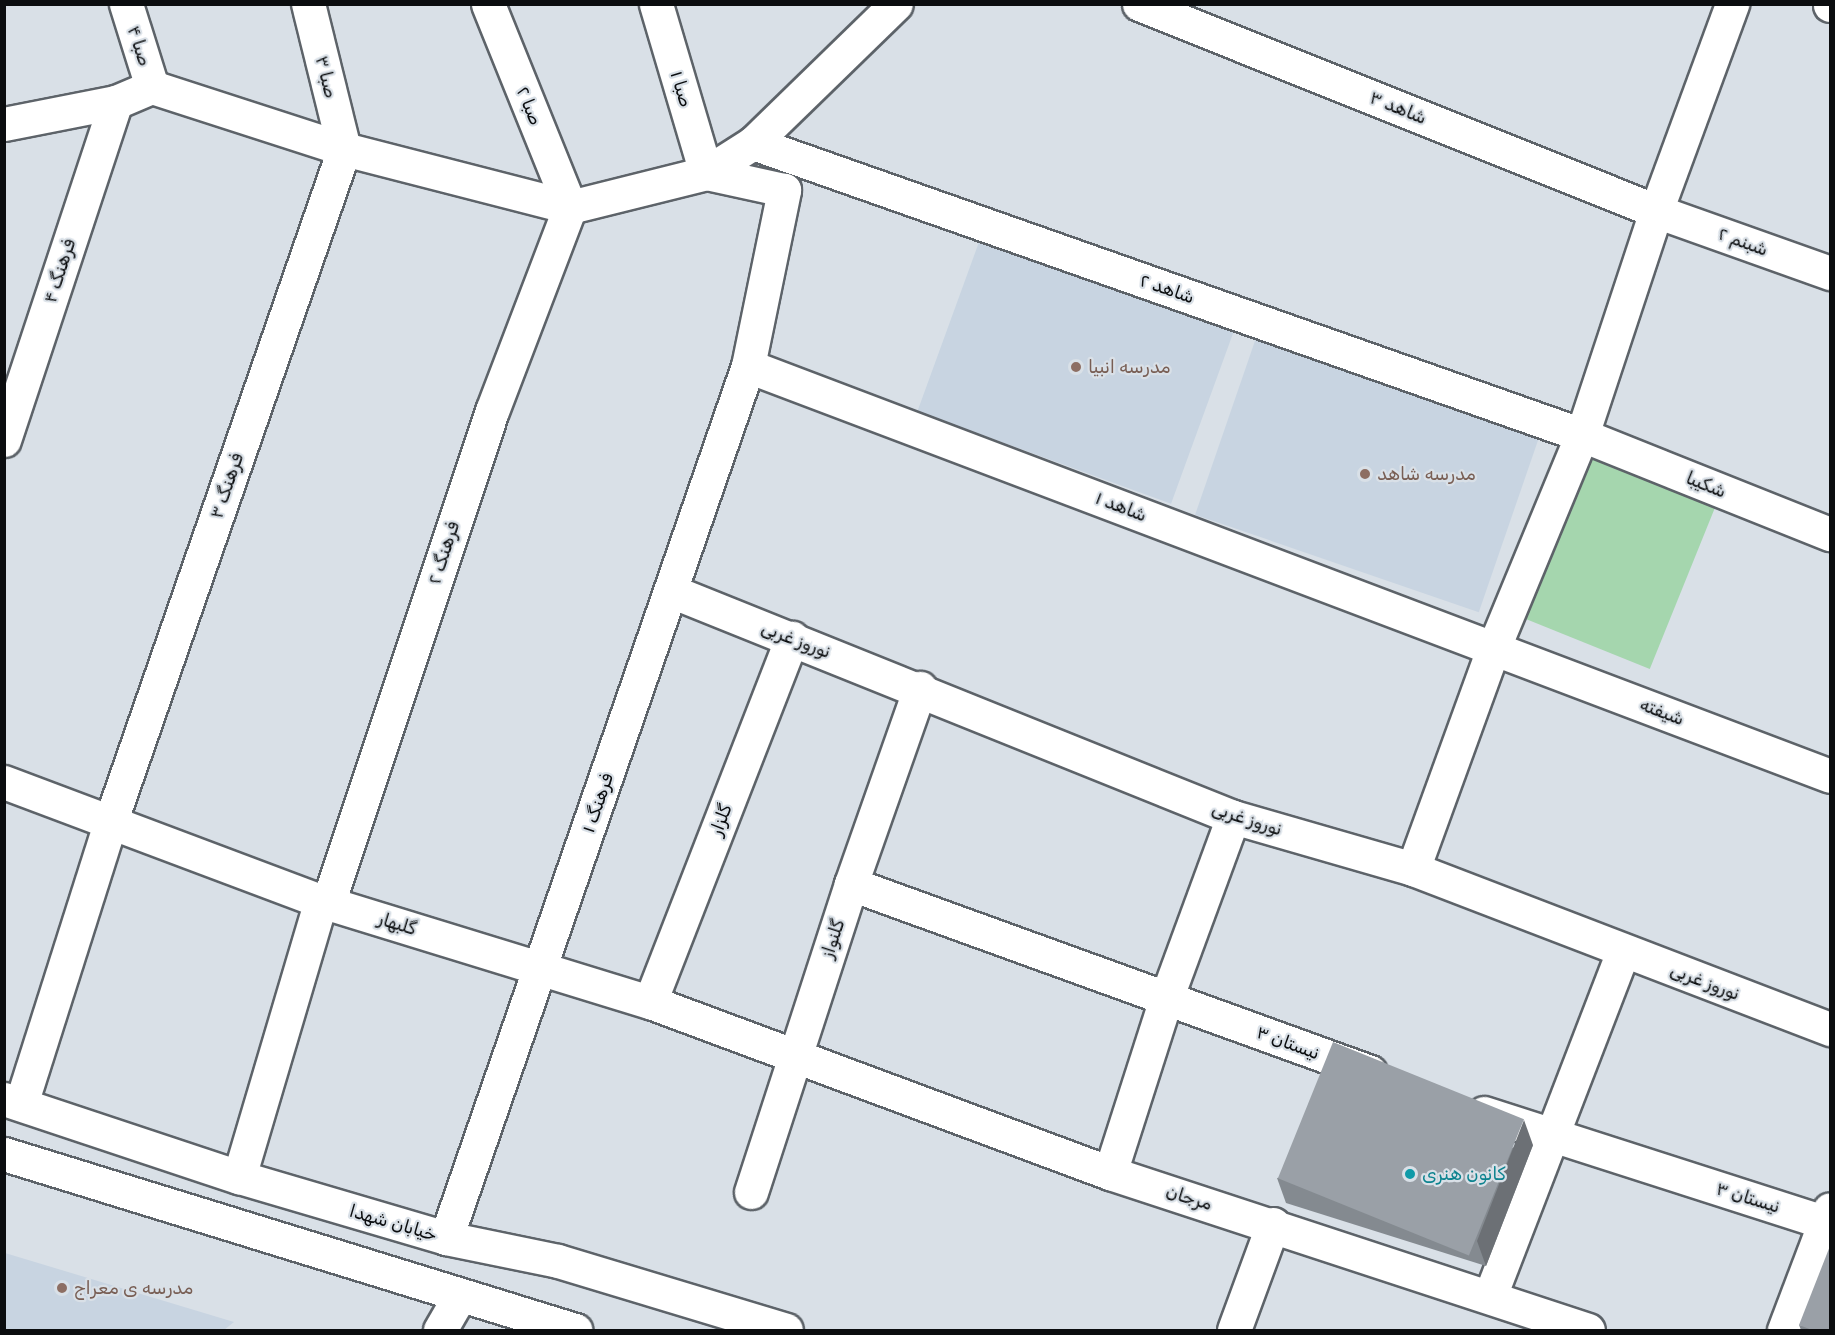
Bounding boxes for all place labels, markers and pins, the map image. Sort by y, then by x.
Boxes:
place label: مدرسه انبیا [1088,356,1170,378]
marker: مدرسه انبیا [1069,360,1083,374]
place label: مدرسه شاهد [1377,463,1476,485]
marker: مدرسه شاهد [1358,467,1372,481]
place label: کانون هنری [1422,1163,1506,1185]
marker: کانون هنری [1403,1167,1417,1181]
place label: مدرسه ی معراج [74,1277,193,1299]
marker: مدرسه ی معراج [55,1281,69,1295]

